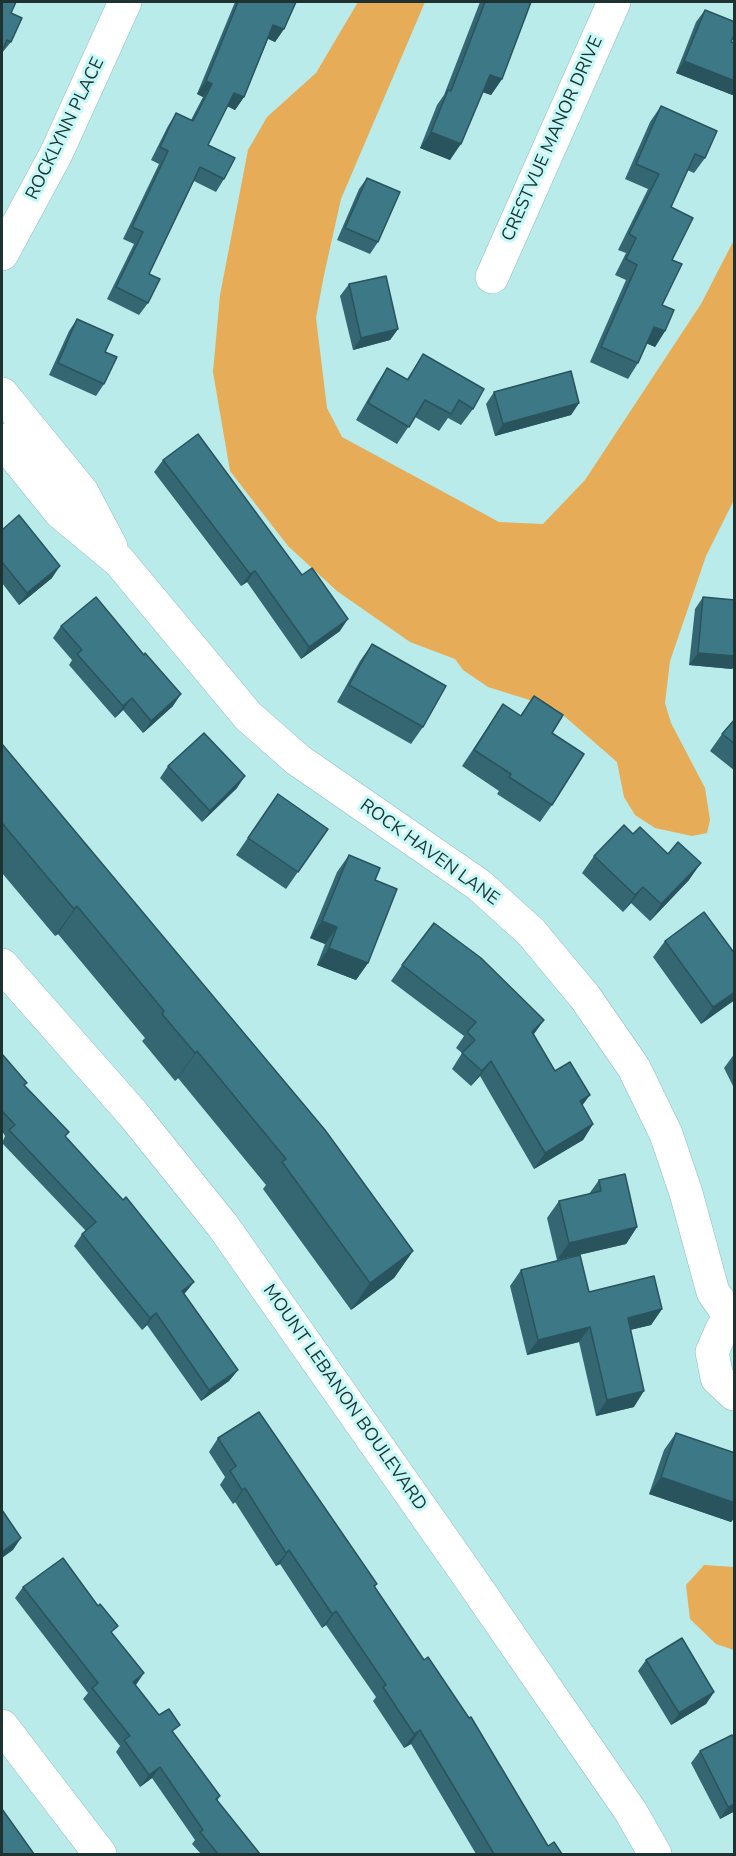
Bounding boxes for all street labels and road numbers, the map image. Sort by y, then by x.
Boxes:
street label: CRESTVUE MANOR DRIVE [498,33,608,245]
street label: ROCKLYNN PLACE [22,54,110,204]
street label: ROCK HAVEN LANE [355,795,503,911]
street label: MOUNT LEBANON BOULEVARD [258,1281,430,1515]

